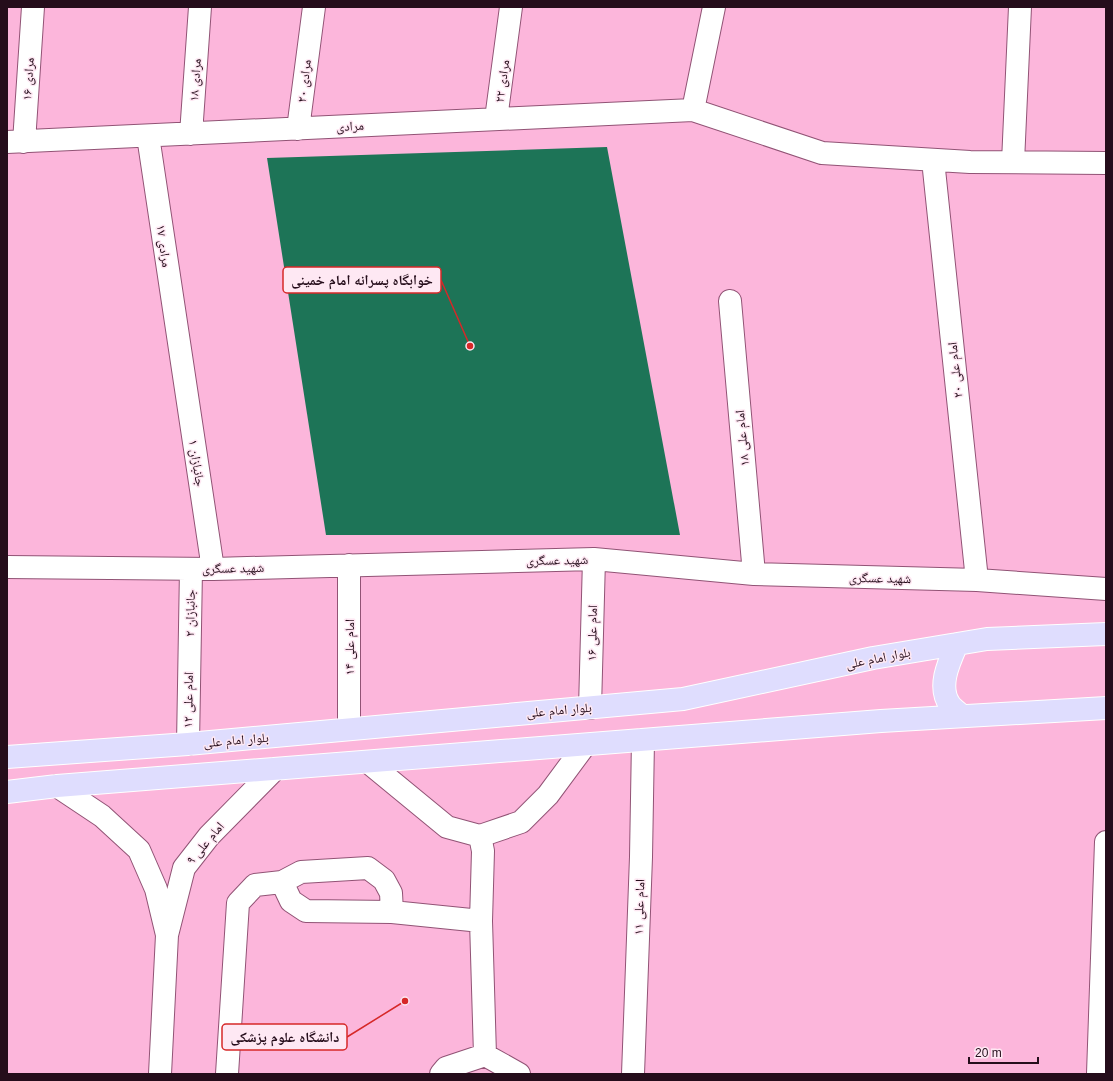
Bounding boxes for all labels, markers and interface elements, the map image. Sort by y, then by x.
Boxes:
street label: مرادی ۱۶ [19,57,38,101]
street label: مرادی ۱۸ [186,58,205,102]
street label: مرادی ۲۰ [294,59,315,103]
street label: مرادی ۲۲ [492,59,513,103]
street label: مرادی [336,118,364,135]
street label: مرادی ۱۷ [153,224,174,269]
callout: خوابگاه پسرانه امام خمینی [283,267,441,293]
text: خوابگاه پسرانه امام خمینی [291,272,433,290]
street label: امام علی ۲۰ [945,341,966,399]
street label: امام علی ۱۸ [732,409,753,467]
street label: جانبازان ۱ [185,438,208,488]
street label: شهید عسگری [526,552,588,569]
street label: شهید عسگری [202,560,264,577]
street label: شهید عسگری [849,570,911,587]
street label: جانبازان ۲ [182,589,199,637]
street label: امام علی ۱۶ [584,605,601,661]
street label: امام علی ۱۴ [342,619,358,675]
street label: بلوار امام علی [844,644,912,673]
street label: امام علی ۱۲ [180,672,197,728]
street label: بلوار امام علی [526,700,592,721]
street label: بلوار امام علی [203,730,269,751]
street label: امام علی ۹ [183,819,228,868]
street label: امام علی ۱۱ [631,879,648,935]
callout: دانشگاه علوم پزشکی [222,1024,347,1050]
text: دانشگاه علوم پزشکی [231,1029,339,1047]
scale bar [969,1039,1038,1065]
text: 20 m [975,1046,1002,1060]

